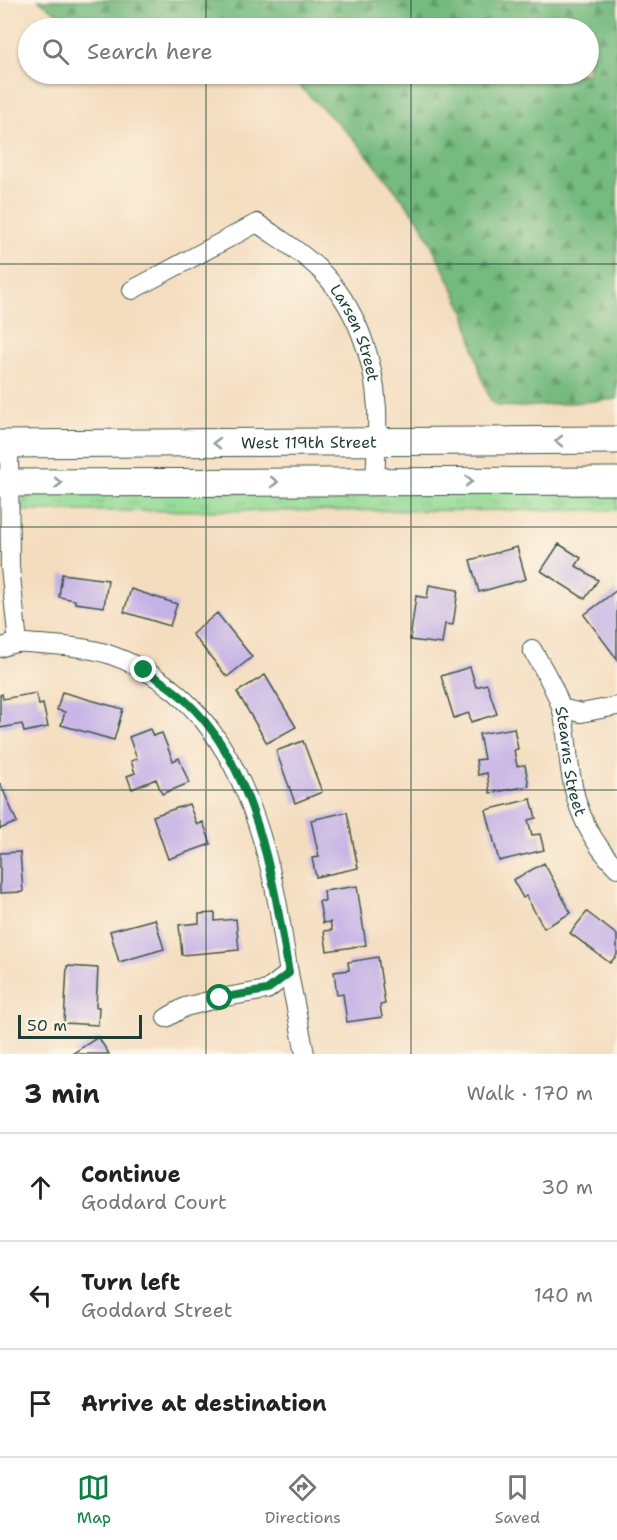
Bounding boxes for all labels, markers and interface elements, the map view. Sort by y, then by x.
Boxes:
search box [18,18,599,84]
icon: search [39,35,72,68]
text: Search here [87,37,213,66]
street label: Larsen Street [326,280,384,383]
street label: West 119th Street [241,431,377,453]
one-way arrow [554,434,563,447]
one-way arrow [212,437,221,449]
one-way arrow [465,475,474,487]
one-way arrow [270,476,279,488]
one-way arrow [54,477,63,489]
route end [130,656,156,682]
street label: Stearns Street [551,704,592,819]
route start [206,984,232,1010]
scale bar [18,1012,142,1040]
text: 50 m [27,1015,67,1036]
text: 3 min [24,1076,100,1111]
text: Walk · 170 m [467,1080,593,1106]
text: Continue [81,1160,181,1189]
icon: ahead [24,1171,57,1204]
text: 30 m [541,1174,593,1200]
text: Goddard Court [81,1189,227,1215]
text: Turn left [81,1268,180,1297]
icon: left [24,1279,57,1312]
text: 140 m [534,1282,593,1308]
text: Goddard Street [81,1297,233,1323]
icon: arrive [24,1387,57,1420]
text: Arrive at destination [81,1389,327,1418]
tab: Map [77,1471,111,1528]
tab: Directions [265,1471,341,1528]
tab: Saved [495,1471,540,1528]

